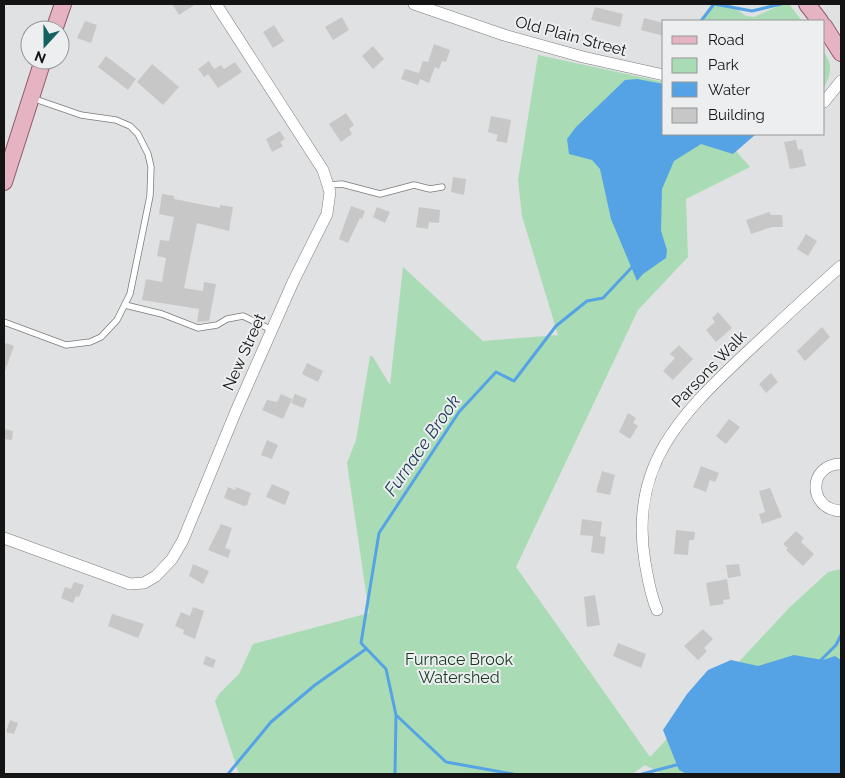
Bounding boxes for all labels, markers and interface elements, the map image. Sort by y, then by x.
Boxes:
street label: Old Plain Street [513,12,629,60]
north arrow [20,20,70,70]
legend [662,20,825,135]
text: Road [708,31,744,49]
text: N [32,48,48,67]
text: Park [708,56,739,74]
text: Water [708,81,751,99]
text: Building [708,106,765,124]
street label: New Street [219,310,270,393]
street label: Parsons Walk [668,326,751,411]
water label: Furnace Brook [379,390,465,499]
park label: Furnace Brook Watershed [405,650,513,687]

